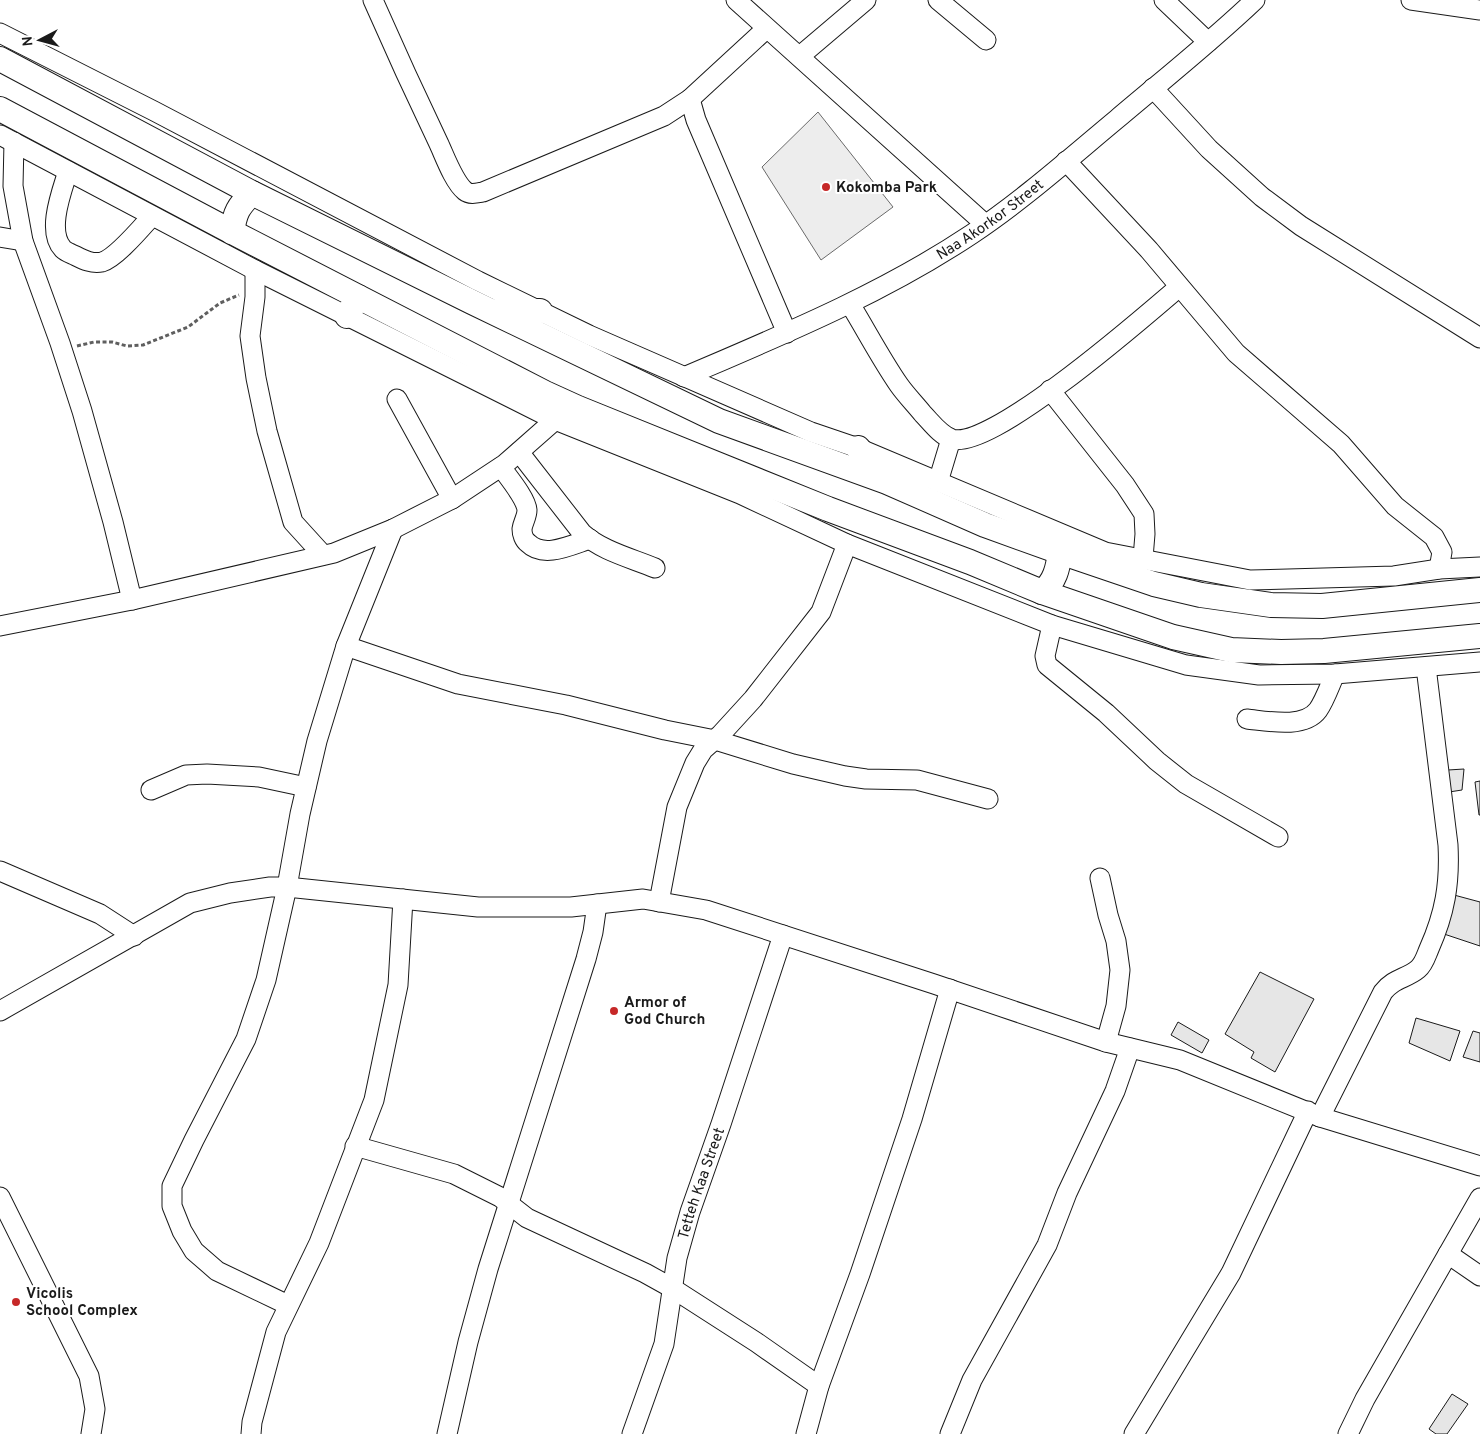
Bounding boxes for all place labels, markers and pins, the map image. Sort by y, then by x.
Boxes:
place label: Kokomba Park [836,179,937,198]
marker: Kokomba Park [820,181,832,193]
place label: Armor of God Church [624,994,705,1030]
marker: Armor of God Church [608,1005,620,1017]
place label: Vicolis School Complex [26,1285,138,1321]
marker: Vicolis School Complex [10,1296,22,1308]

